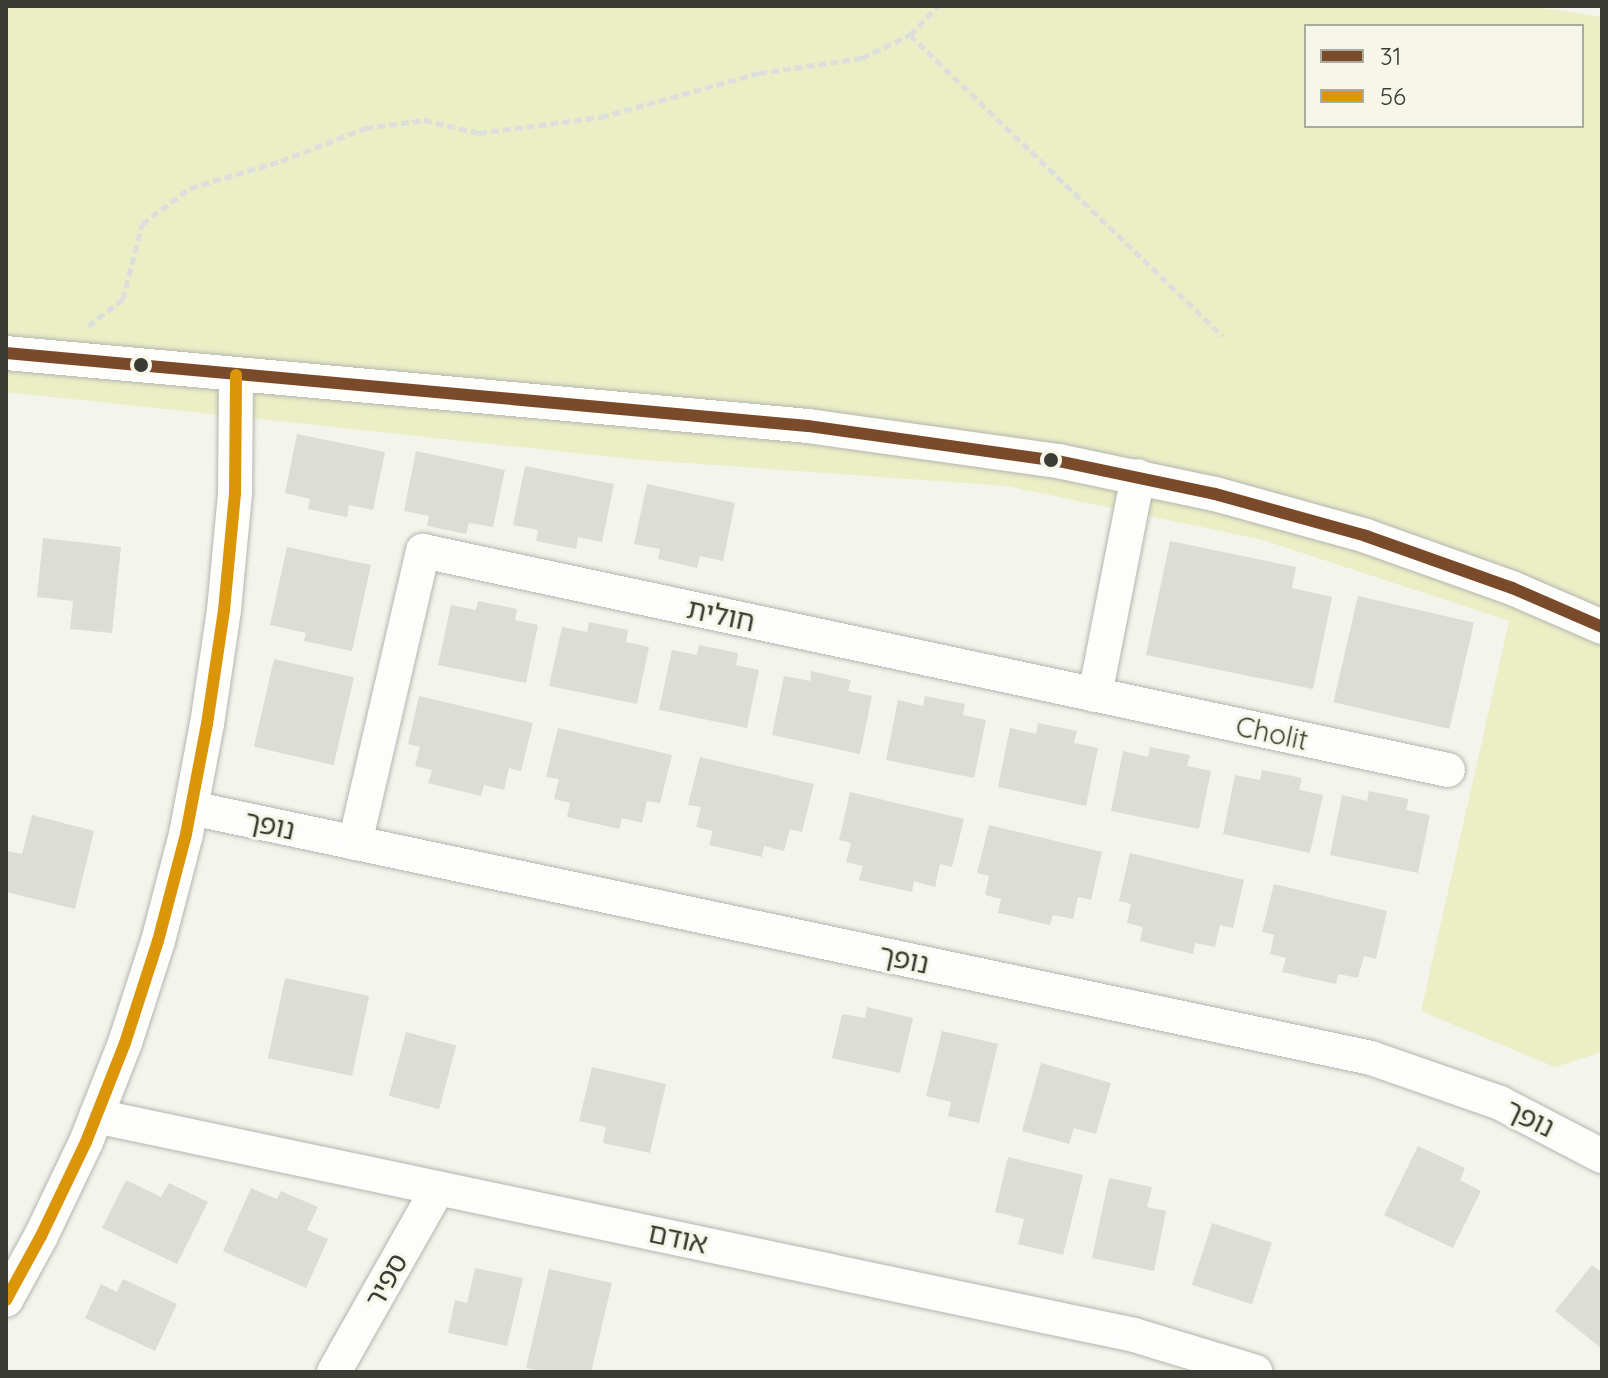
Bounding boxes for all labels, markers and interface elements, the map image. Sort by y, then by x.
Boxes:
legend [1304,24,1584,128]
text: 31 [1380,41,1401,71]
text: 56 [1380,81,1406,111]
unlabelled marker [133,357,149,373]
unlabelled marker [1043,452,1059,468]
street label: חולית [684,591,758,639]
street label: Cholit [1233,709,1311,757]
street label: נופך [242,803,298,847]
street label: נופך [876,937,932,981]
street label: נופך [1500,1092,1560,1144]
street label: אודם [645,1215,711,1261]
street label: ספיר [358,1247,414,1313]

